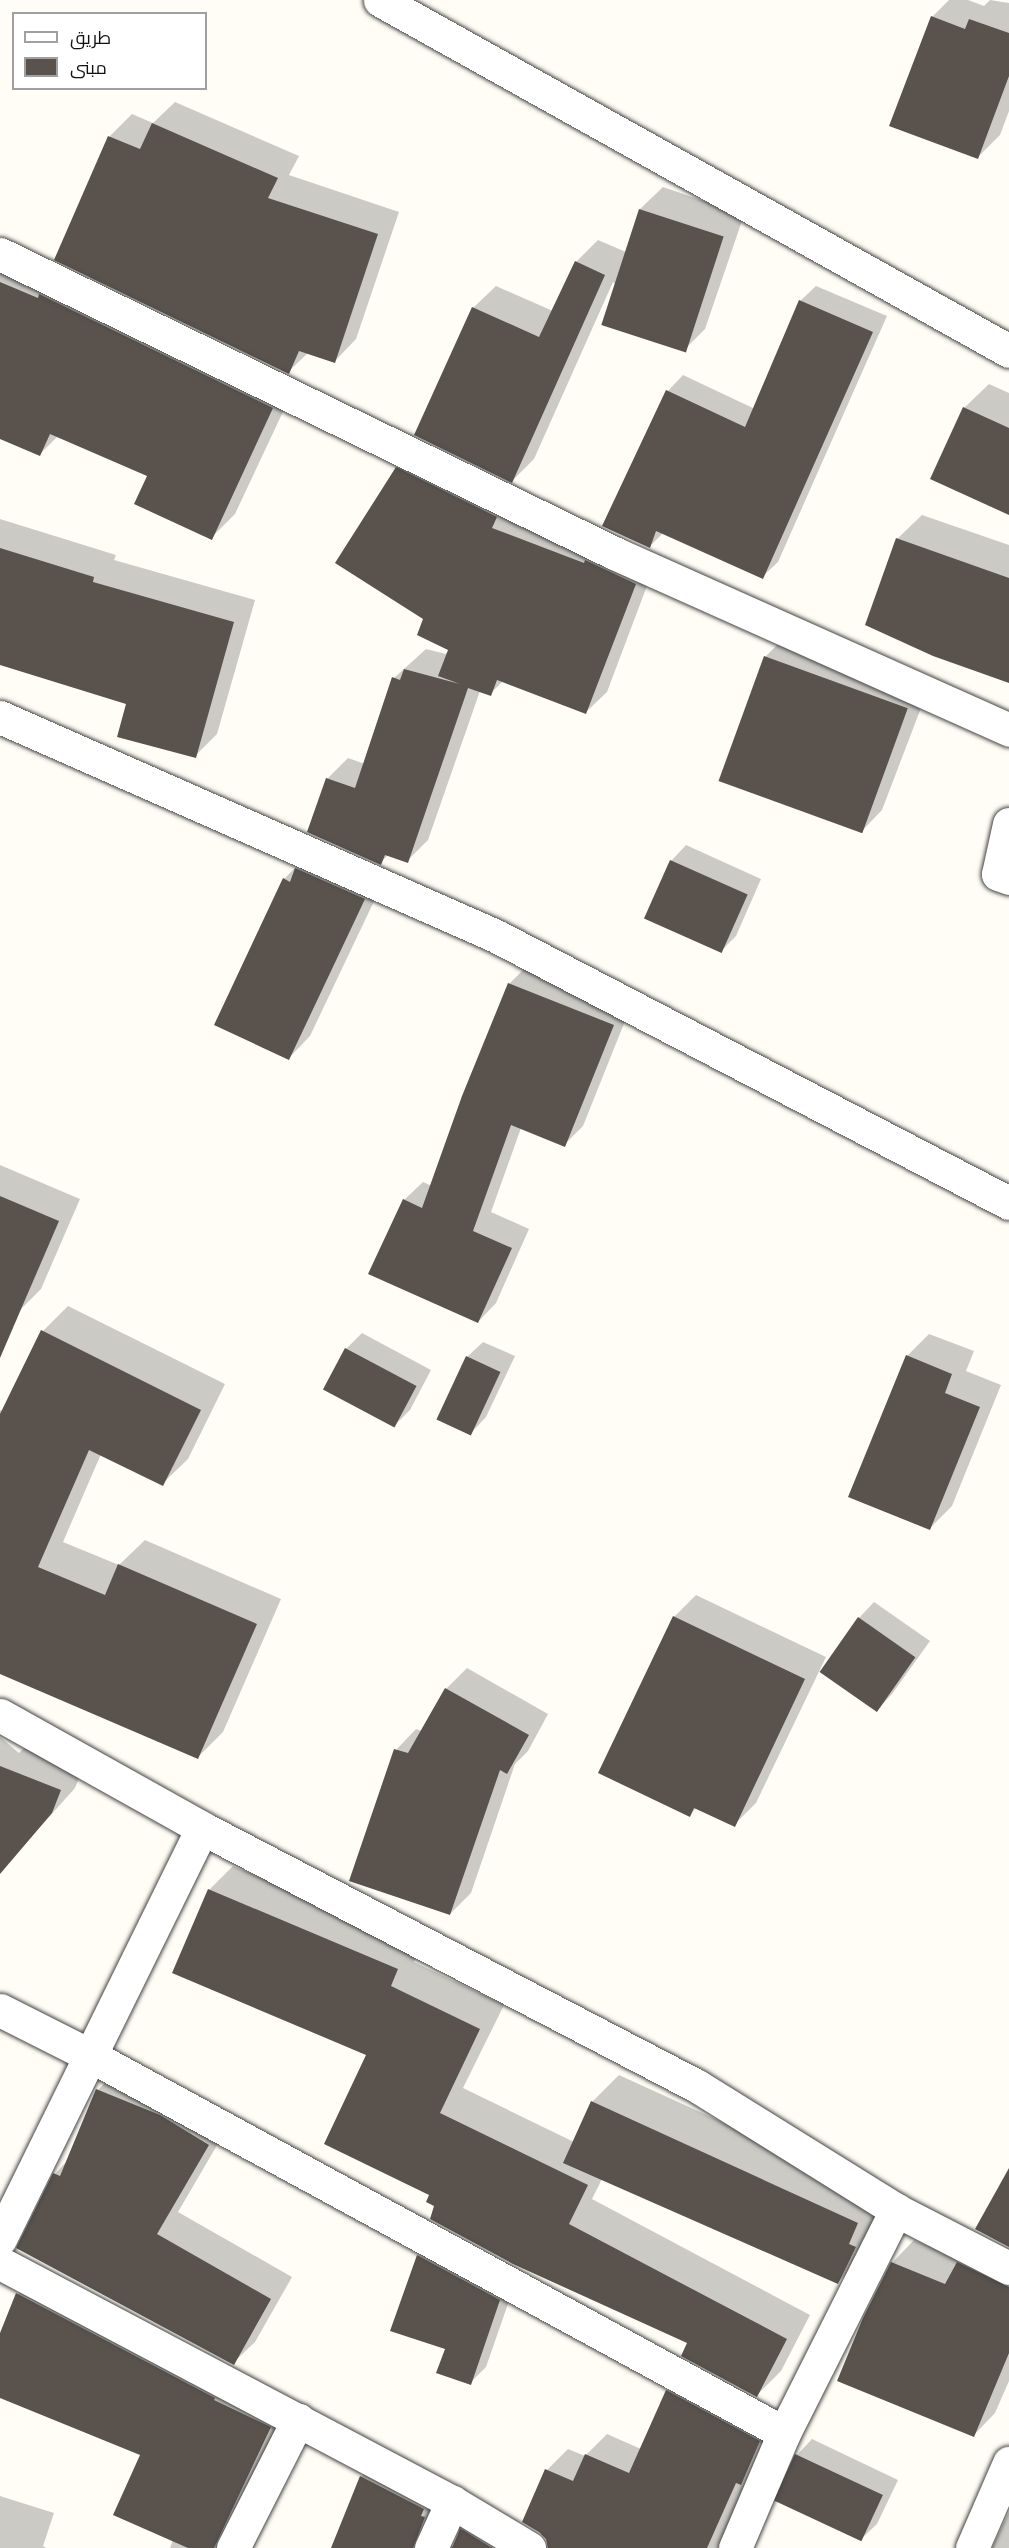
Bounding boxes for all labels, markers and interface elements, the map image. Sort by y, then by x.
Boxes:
legend [12,12,207,90]
text: طريق [70,27,111,49]
text: مبنى [70,57,107,79]

